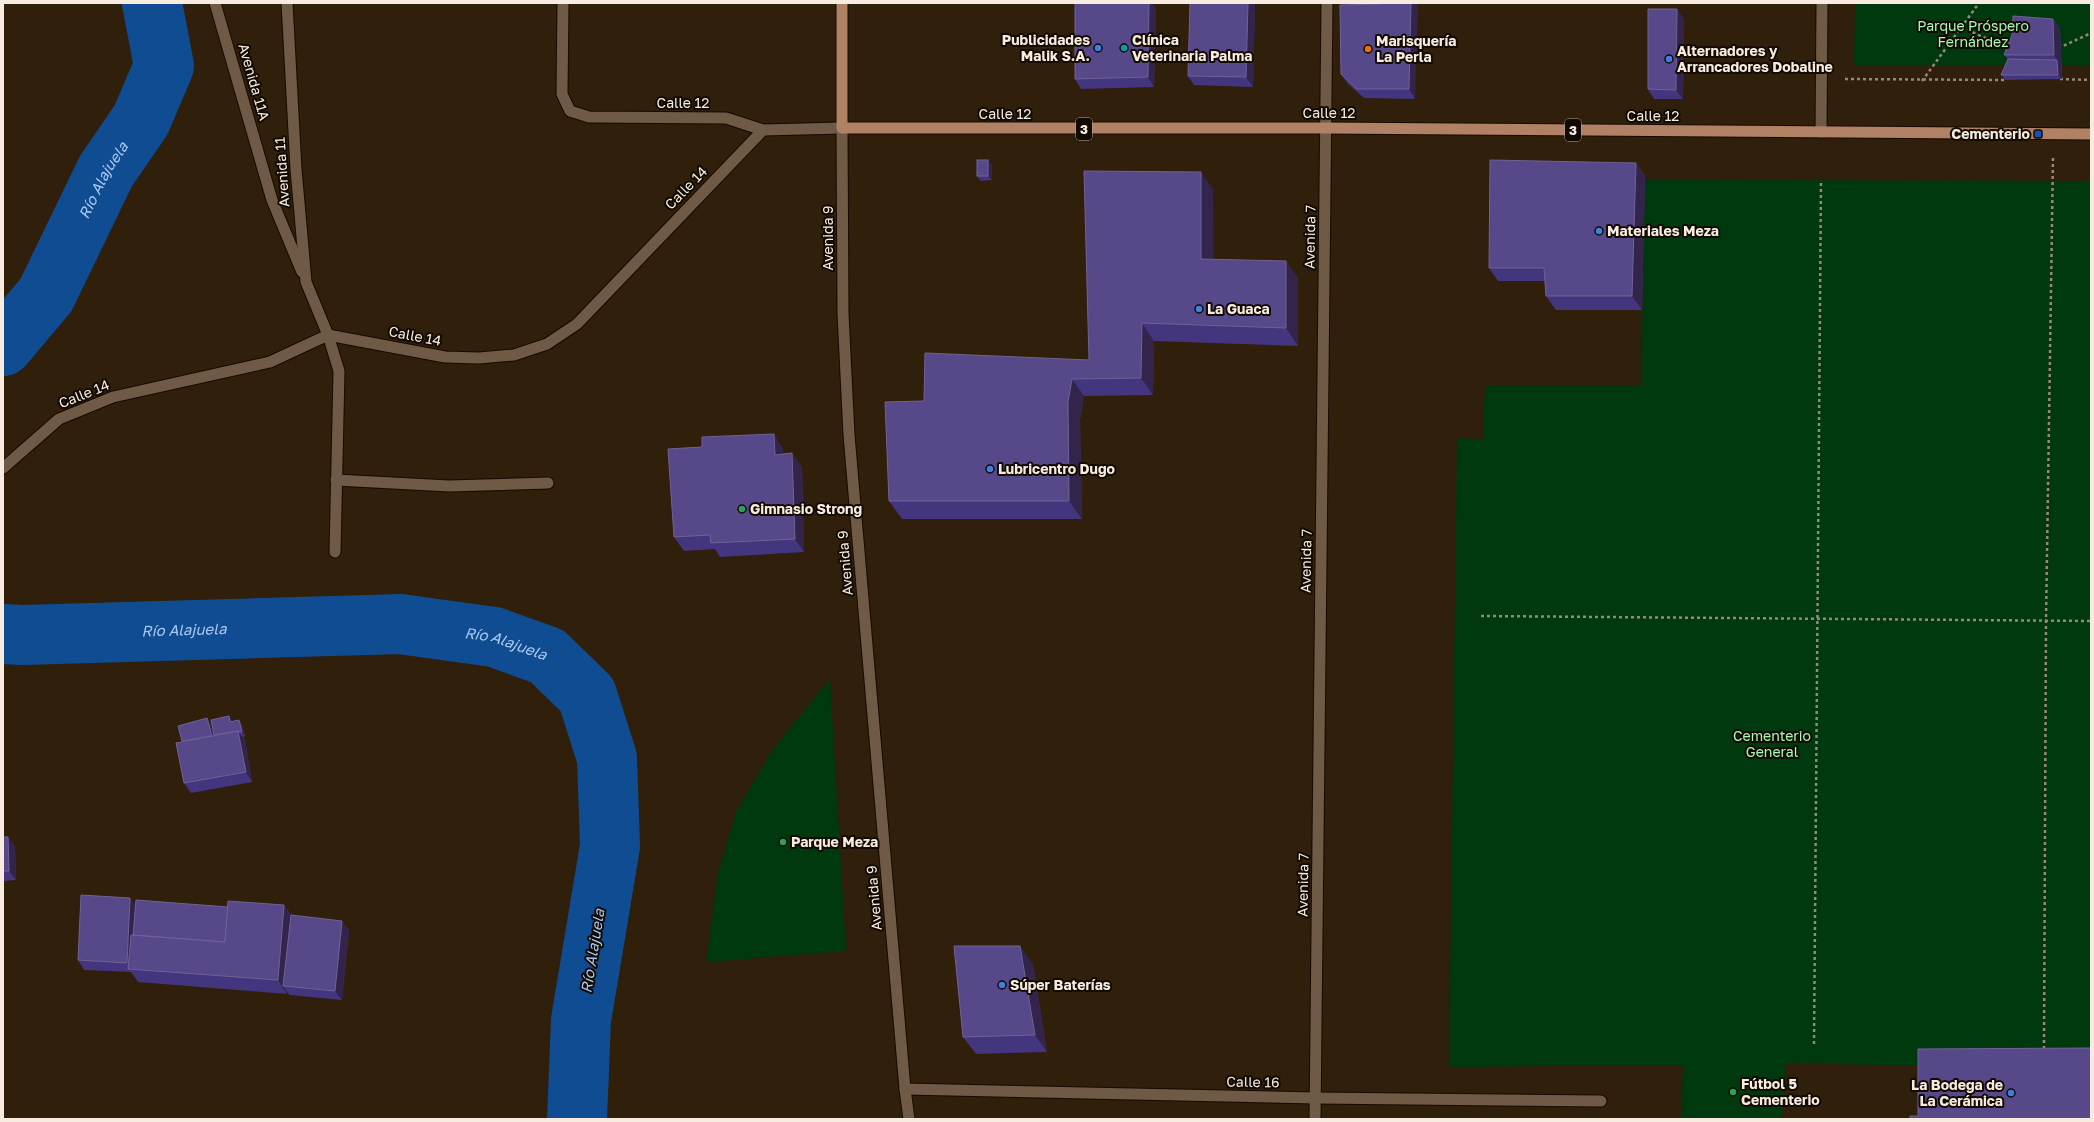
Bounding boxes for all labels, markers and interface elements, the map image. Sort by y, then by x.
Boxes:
park label: Parque Próspero Fernández [1917,17,2029,50]
place label: Publicidades Malik S.A. [1002,31,1090,64]
place label: Clínica Veterinaria Palma [1132,31,1252,64]
place label: Marisquería La Perla [1376,32,1456,65]
street label: Avenida 11A [235,41,274,123]
place label: Alternadores y Arrancadores Dobaline [1677,42,1833,75]
marker: Publicidades Malik S.A. [1093,43,1103,53]
marker: Clínica Veterinaria Palma [1119,43,1129,53]
marker: Marisquería La Perla [1363,44,1373,54]
marker: Alternadores y Arrancadores Dobaline [1664,54,1674,64]
street label: Calle 12 [657,94,709,111]
street label: Calle 12 [1303,104,1355,121]
street label: Calle 12 [979,105,1031,122]
street label: Calle 12 [1627,107,1679,124]
road number: 3 [1076,118,1092,140]
road number: 3 [1565,119,1581,141]
place label: Cementerio [1951,125,2030,142]
marker: Cementerio [2033,129,2043,139]
street label: Avenida 11 [271,136,292,208]
water label: Río Alajuela [74,138,132,221]
street label: Calle 14 [661,163,710,213]
street label: Avenida 9 [819,205,836,271]
street label: Avenida 7 [1300,205,1319,269]
place label: Materiales Meza [1607,222,1719,239]
marker: Materiales Meza [1594,226,1604,236]
place label: La Guaca [1207,300,1270,317]
marker: La Guaca [1194,304,1204,314]
street label: Calle 14 [387,322,443,349]
street label: Calle 14 [56,376,112,411]
place label: Lubricentro Dugo [998,460,1115,477]
marker: Lubricentro Dugo [985,464,995,474]
place label: Gimnasio Strong [750,500,862,517]
marker: Gimnasio Strong [737,504,747,514]
street label: Avenida 7 [1296,529,1315,593]
street label: Avenida 9 [833,530,856,596]
water label: Río Alajuela [141,619,227,640]
water label: Río Alajuela [464,623,550,663]
park label: Cementerio General [1733,727,1811,760]
place label: Parque Meza [791,833,878,850]
marker: Parque Meza [778,837,788,847]
street label: Avenida 7 [1293,853,1312,917]
street label: Avenida 9 [862,865,885,931]
water label: Río Alajuela [576,907,609,994]
place label: Súper Baterías [1010,976,1111,993]
marker: Súper Baterías [997,980,1007,990]
street label: Calle 16 [1226,1073,1280,1090]
place label: Fútbol 5 Cementerio [1741,1075,1820,1108]
place label: La Bodega de La Cerámica [1911,1076,2003,1109]
marker: Fútbol 5 Cementerio [1728,1087,1738,1097]
marker: La Bodega de La Cerámica [2006,1088,2016,1098]

